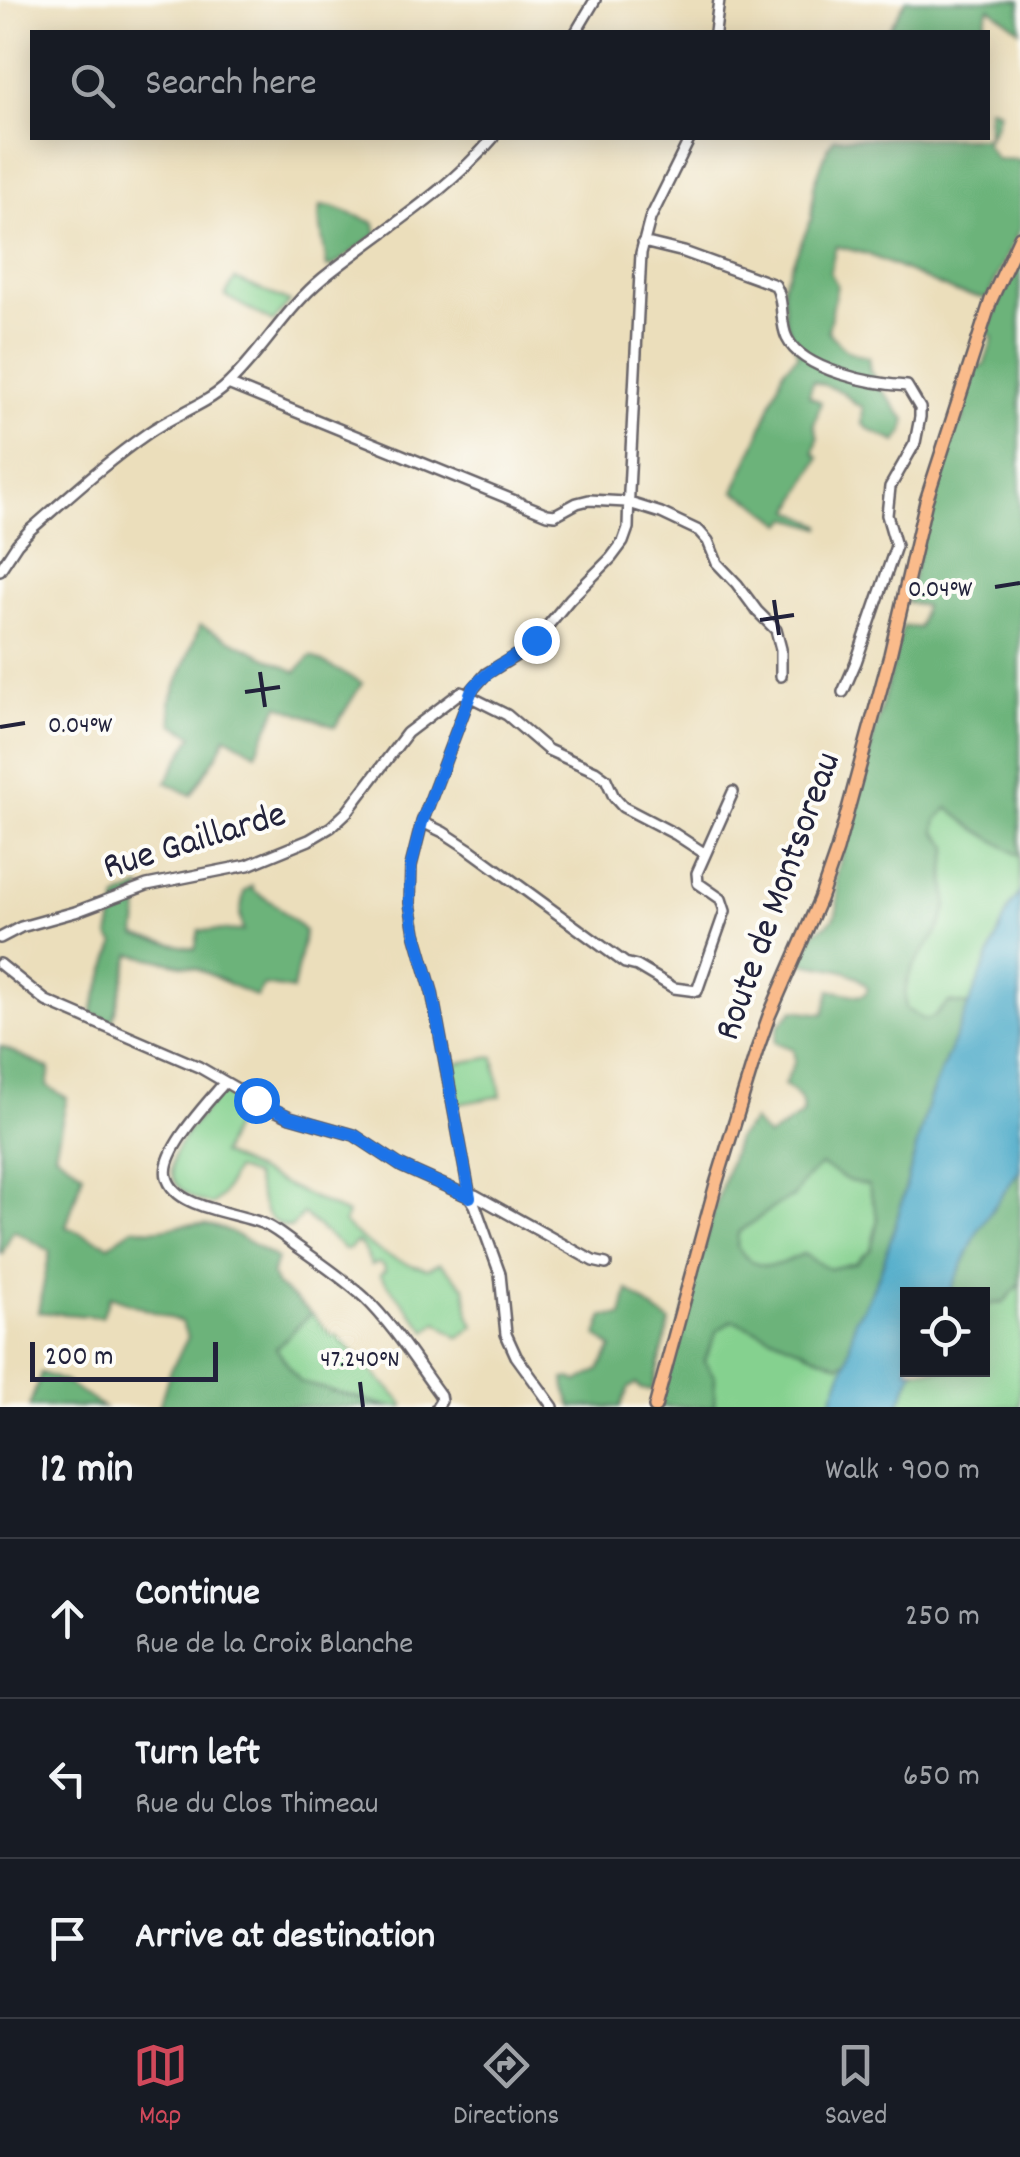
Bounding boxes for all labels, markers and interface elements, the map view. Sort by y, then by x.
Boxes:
search box [30,30,990,140]
icon: search [65,58,120,113]
text: Search here [145,58,317,113]
text: 0.04°W [908,573,973,609]
route end [514,618,560,664]
text: 0.04°W [48,709,113,745]
street label: Route de Montsoreau [702,745,858,1049]
street label: Rue Gaillarde [97,789,293,897]
route start [234,1078,280,1124]
map controls [900,1287,990,1377]
button: locate [900,1287,990,1377]
scale bar [30,1337,218,1382]
text: 200 m [45,1339,113,1379]
text: 47.240°N [320,1343,400,1379]
text: 12 min [40,1442,133,1502]
text: Walk · 900 m [825,1449,980,1495]
text: Continue [135,1568,260,1623]
icon: ahead [40,1591,95,1646]
text: 250 m [904,1595,980,1641]
text: Rue de la Croix Blanche [135,1623,413,1669]
text: Turn left [135,1728,260,1783]
icon: left [40,1751,95,1806]
text: 650 m [903,1755,980,1801]
text: Rue du Clos Thimeau [135,1783,379,1829]
icon: arrive [40,1911,95,1966]
text: Arrive at destination [135,1911,435,1966]
tab: Map [133,2038,188,2138]
tab: Directions [453,2038,559,2138]
tab: Saved [825,2038,887,2138]

